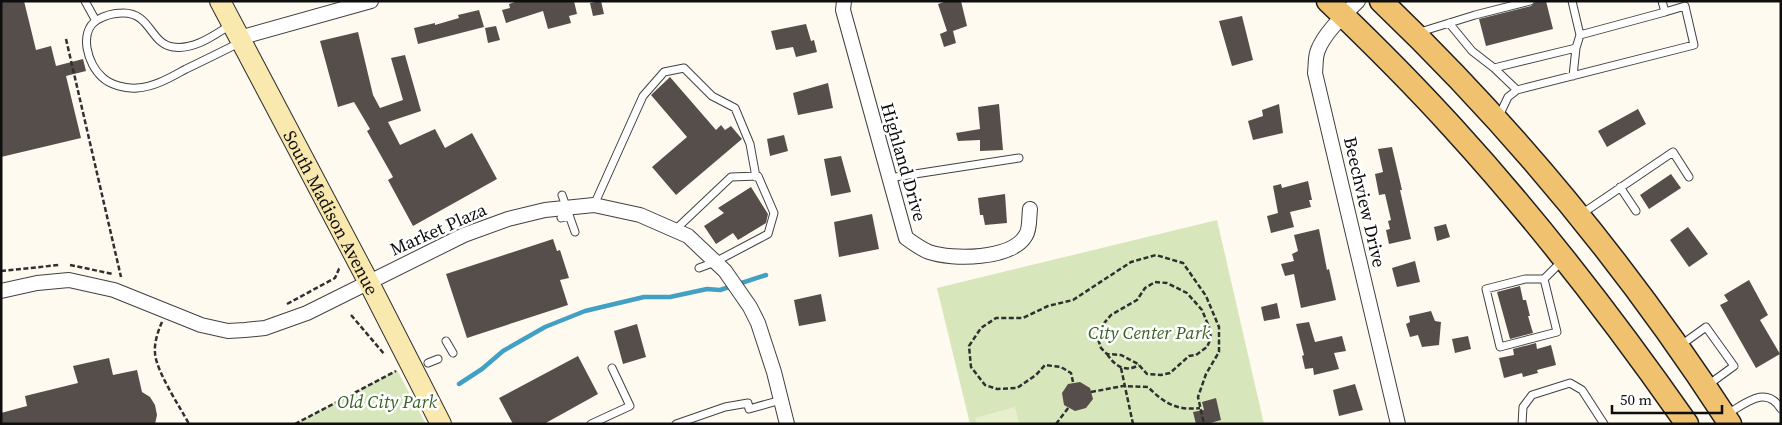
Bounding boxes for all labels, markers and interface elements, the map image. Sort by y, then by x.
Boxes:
street label: Highland Drive [875,100,933,224]
street label: South Madison Avenue [278,126,385,299]
street label: Beechview Drive [1338,134,1392,270]
street label: Market Plaza [386,196,491,261]
park label: City Center Park [1088,320,1211,345]
scale bar [1612,382,1722,414]
park label: Old City Park [337,389,437,414]
text: 50 m [1620,389,1652,410]

